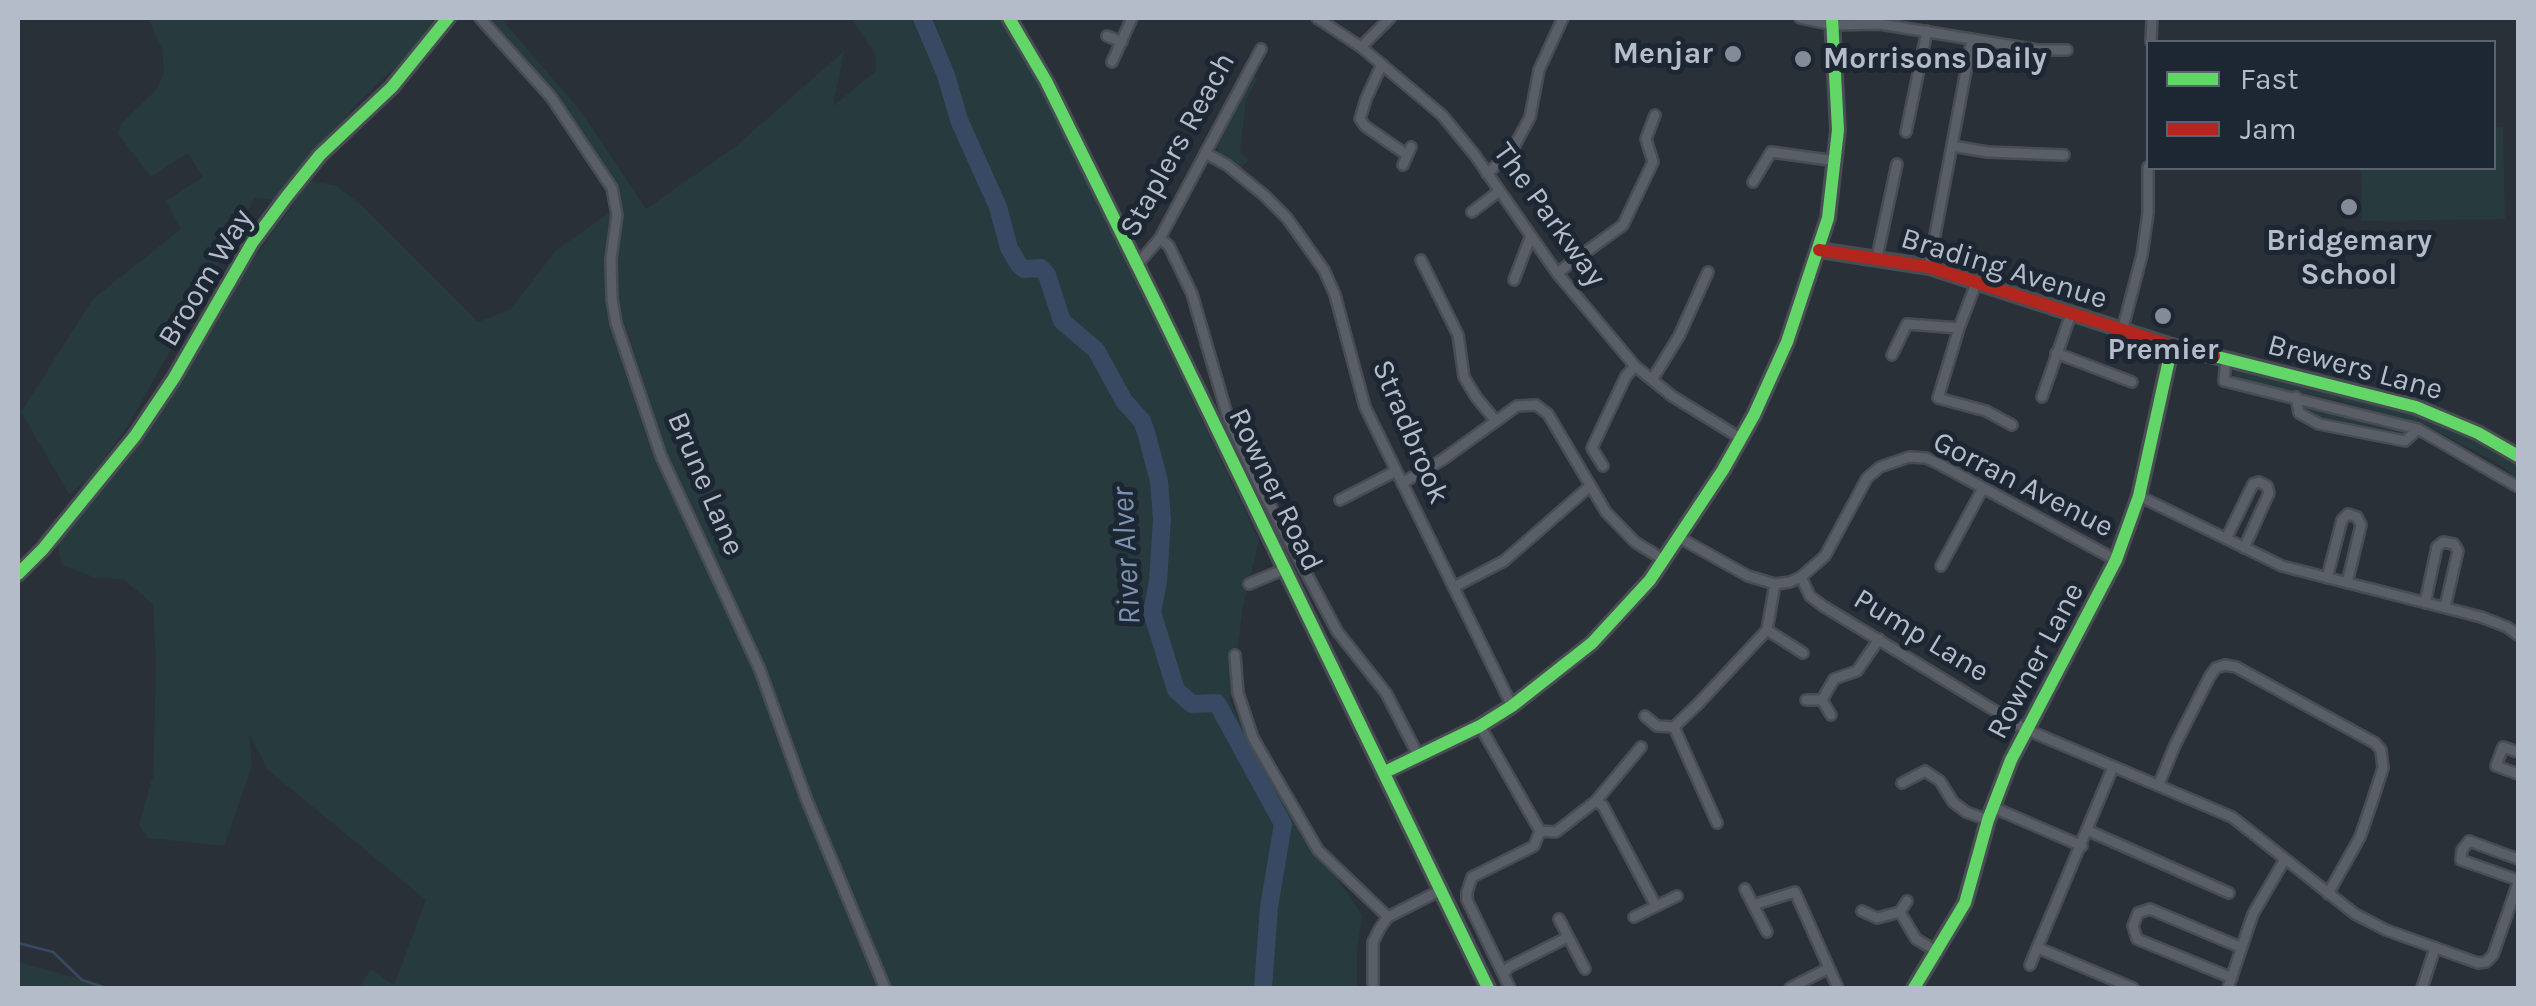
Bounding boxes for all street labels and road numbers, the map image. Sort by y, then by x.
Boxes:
street label: Staplers Reach [1113,47,1243,243]
street label: The Parkway [1485,136,1613,294]
street label: Broom Way [151,203,261,353]
street label: Brading Avenue [1897,221,2111,317]
street label: Brewers Lane [2263,327,2447,409]
street label: Stradbrook [1364,355,1456,509]
street label: Rowner Road [1220,403,1330,577]
street label: Brune Lane [659,407,751,561]
street label: Gorran Avenue [1927,424,2119,546]
street label: Rowner Lane [1980,577,2092,745]
street label: Pump Lane [1847,582,1995,690]

